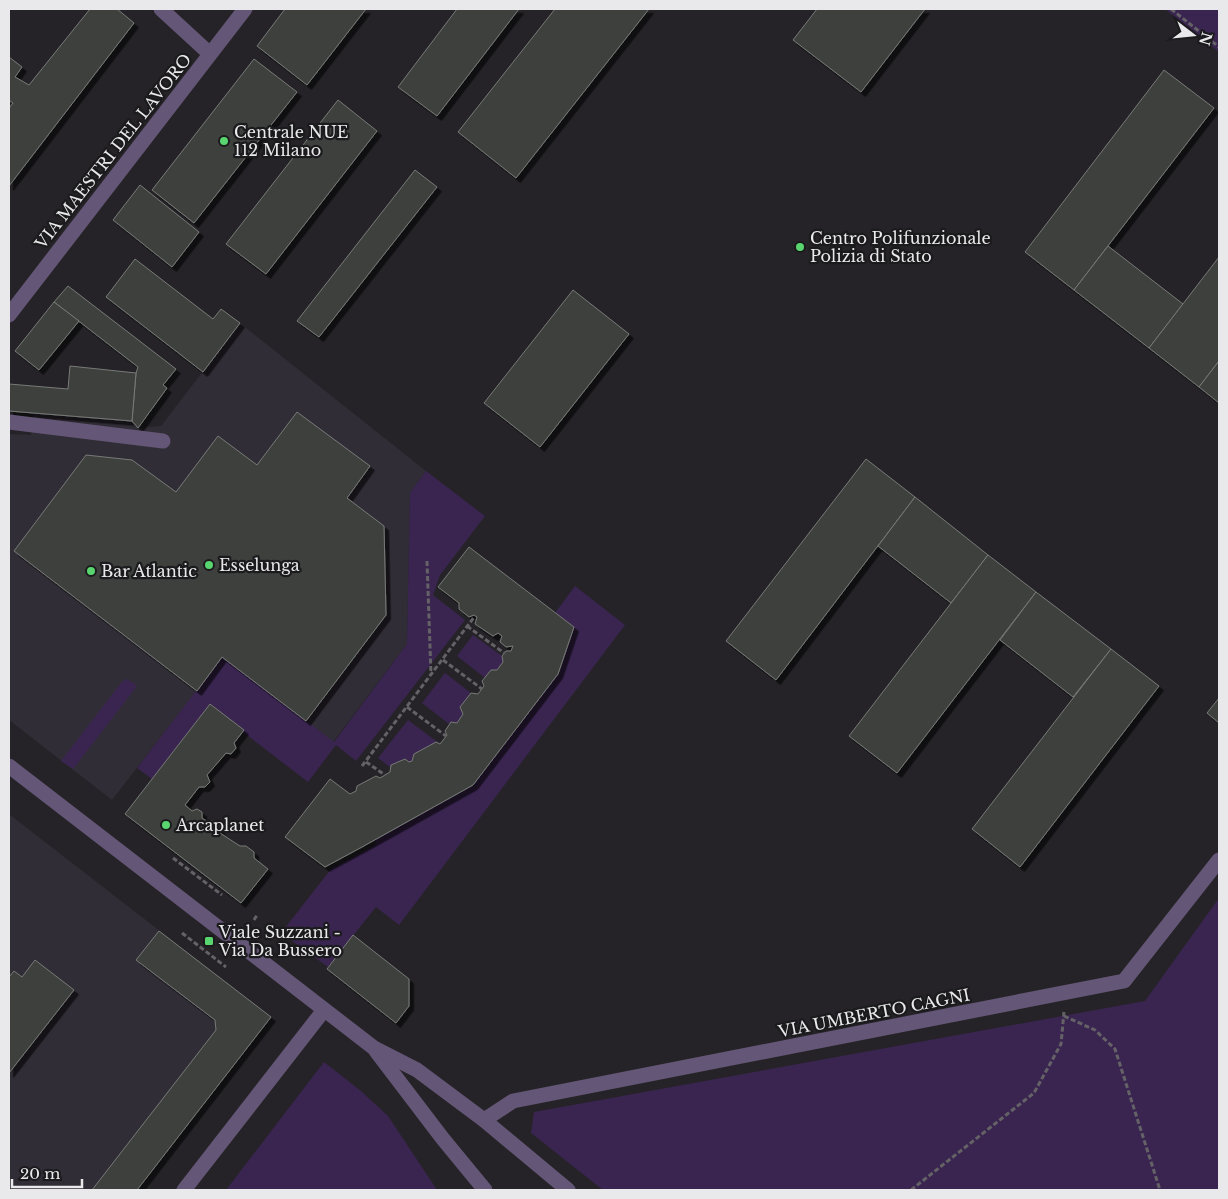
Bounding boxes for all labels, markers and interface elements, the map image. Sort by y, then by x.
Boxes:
north arrow [1168,10,1218,60]
text: N [1195,30,1216,47]
street label: VIA MAESTRI DEL LAVORO [30,49,195,253]
place label: Centrale NUE 112 Milano [234,122,348,160]
marker: Centrale NUE 112 Milano [218,135,230,147]
place label: Centro Polifunzionale Polizia di Stato [810,228,991,266]
marker: Centro Polifunzionale Polizia di Stato [794,241,806,253]
place label: Esselunga [219,555,300,575]
marker: Esselunga [203,559,215,571]
place label: Bar Atlantic [101,561,197,581]
marker: Bar Atlantic [85,565,97,577]
place label: Arcaplanet [175,815,264,835]
marker: Arcaplanet [160,819,172,831]
place label: Viale Suzzani - Via Da Bussero [218,922,342,960]
marker: Viale Suzzani - Via Da Bussero [203,935,215,947]
street label: VIA UMBERTO CAGNI [775,985,972,1042]
scale bar [12,1156,82,1188]
text: 20 m [20,1164,60,1183]

